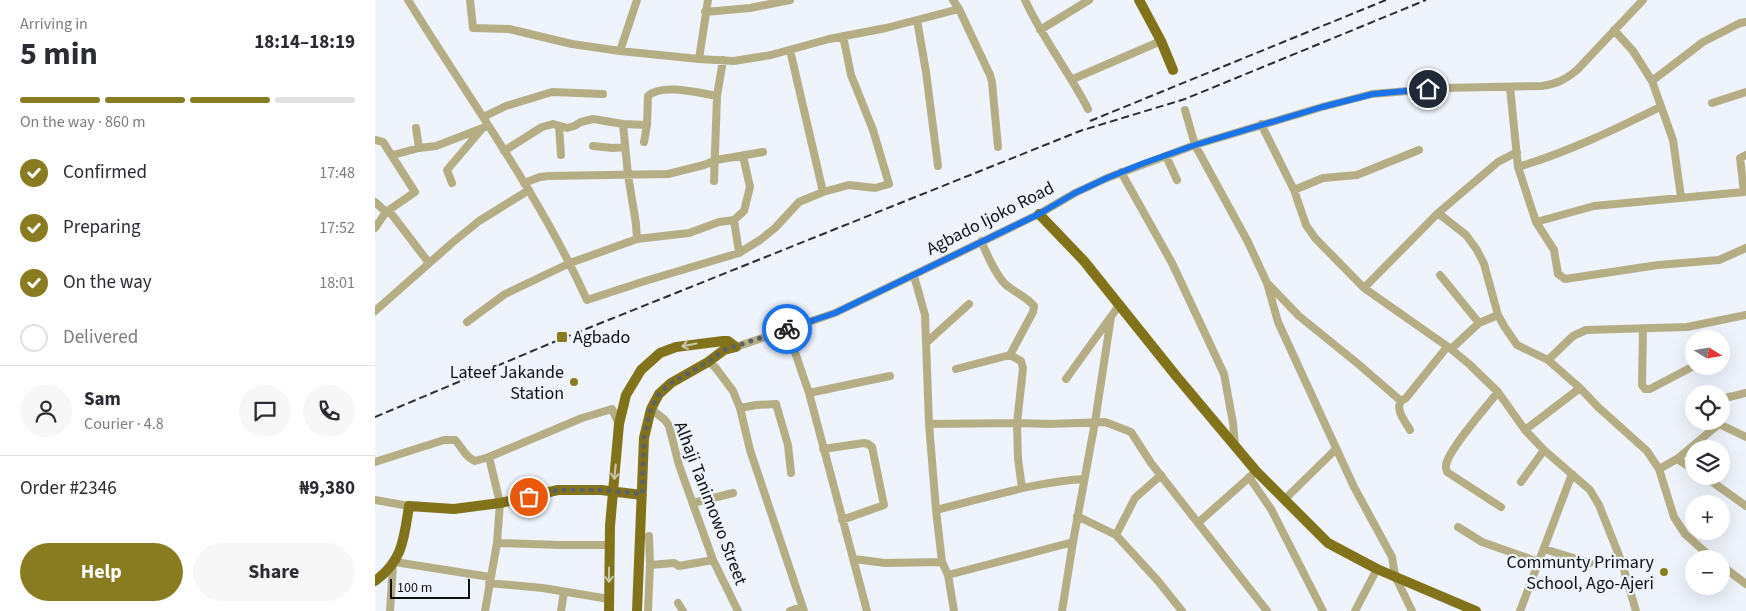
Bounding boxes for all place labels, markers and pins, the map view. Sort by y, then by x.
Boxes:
pin [1407,68,1449,110]
place label: Agbado [573,325,630,350]
marker: Agbado [555,330,569,344]
place label: Lateef Jakande Station [450,360,564,406]
marker: Lateef Jakande Station [568,376,580,388]
pin [508,476,550,518]
place label: Communty Primary School, Ago-Ajeri [1506,550,1655,596]
marker: Communty Primary School, Ago-Ajeri [1658,566,1670,578]

